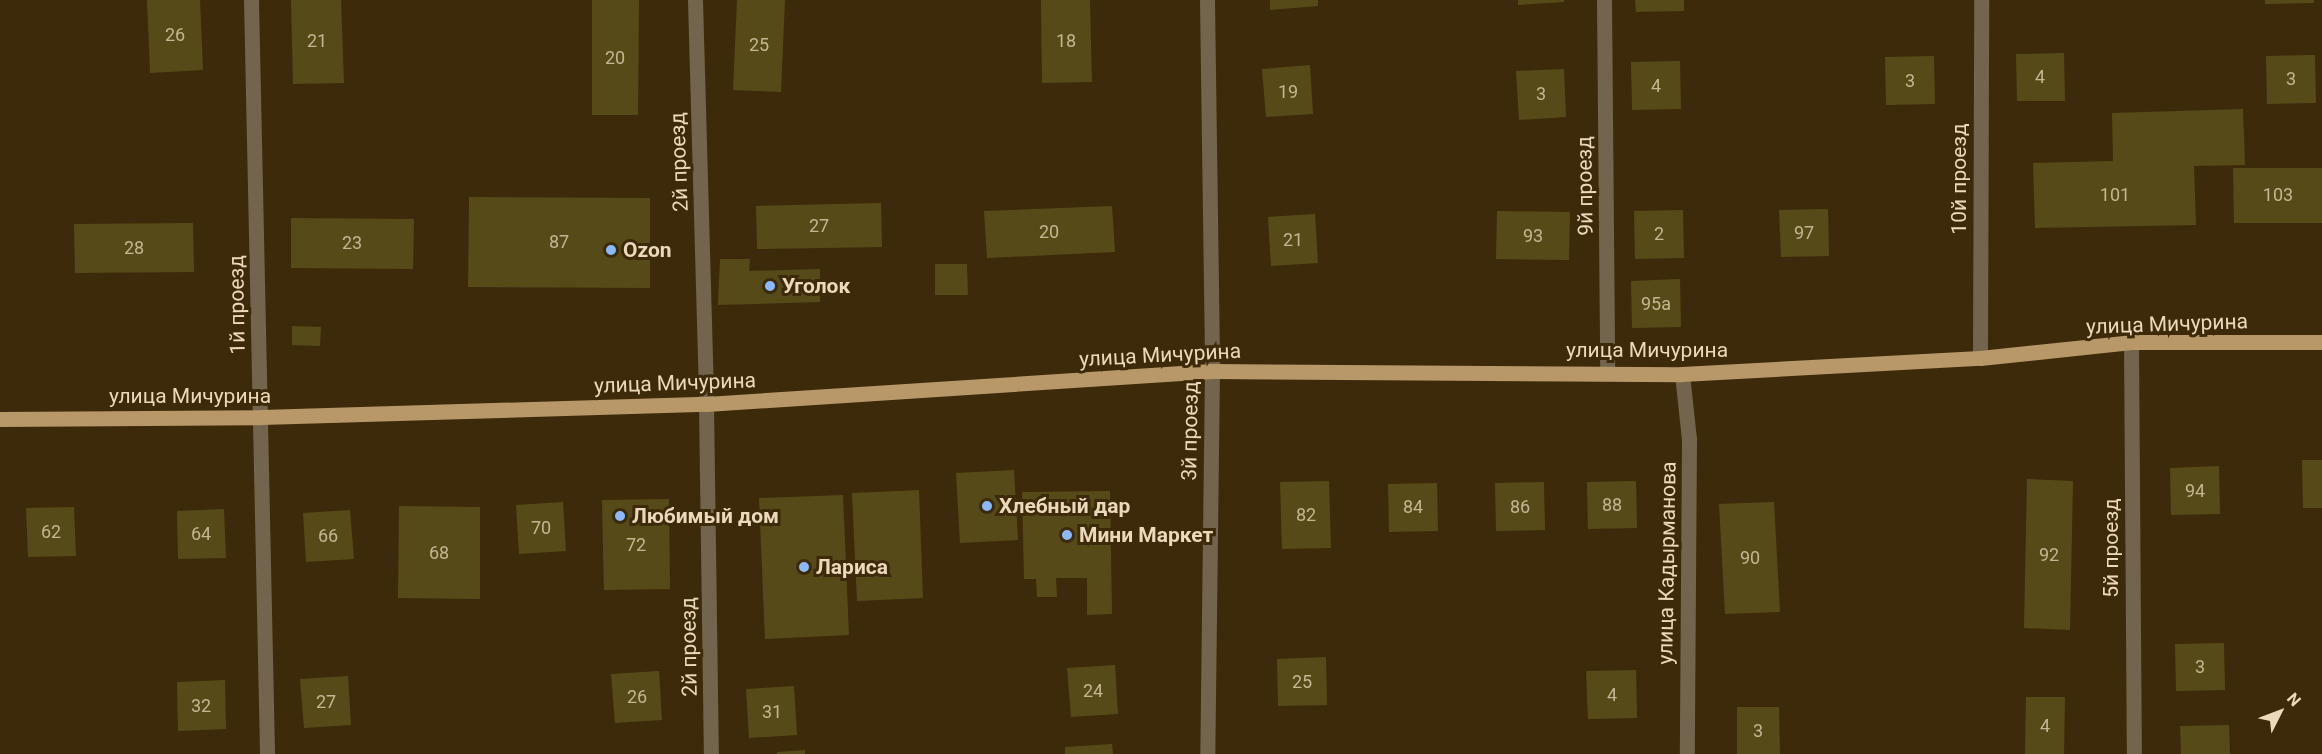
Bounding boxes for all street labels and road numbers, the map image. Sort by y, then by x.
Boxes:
street label: 2й проезд [665,112,693,212]
street label: 10й проезд [1946,123,1972,235]
street label: 9й проезд [1572,136,1598,236]
street label: 1й проезд [224,255,250,355]
street label: улица Мичурина [2086,309,2248,339]
street label: улица Мичурина [1566,337,1728,363]
street label: улица Мичурина [1078,338,1242,372]
street label: улица Мичурина [594,368,756,398]
street label: 3й проезд [1177,381,1203,481]
street label: улица Мичурина [109,383,271,409]
street label: улица Кадырманова [1653,461,1681,665]
street label: 5й проезд [2098,498,2124,598]
street label: 2й проезд [676,597,702,697]

